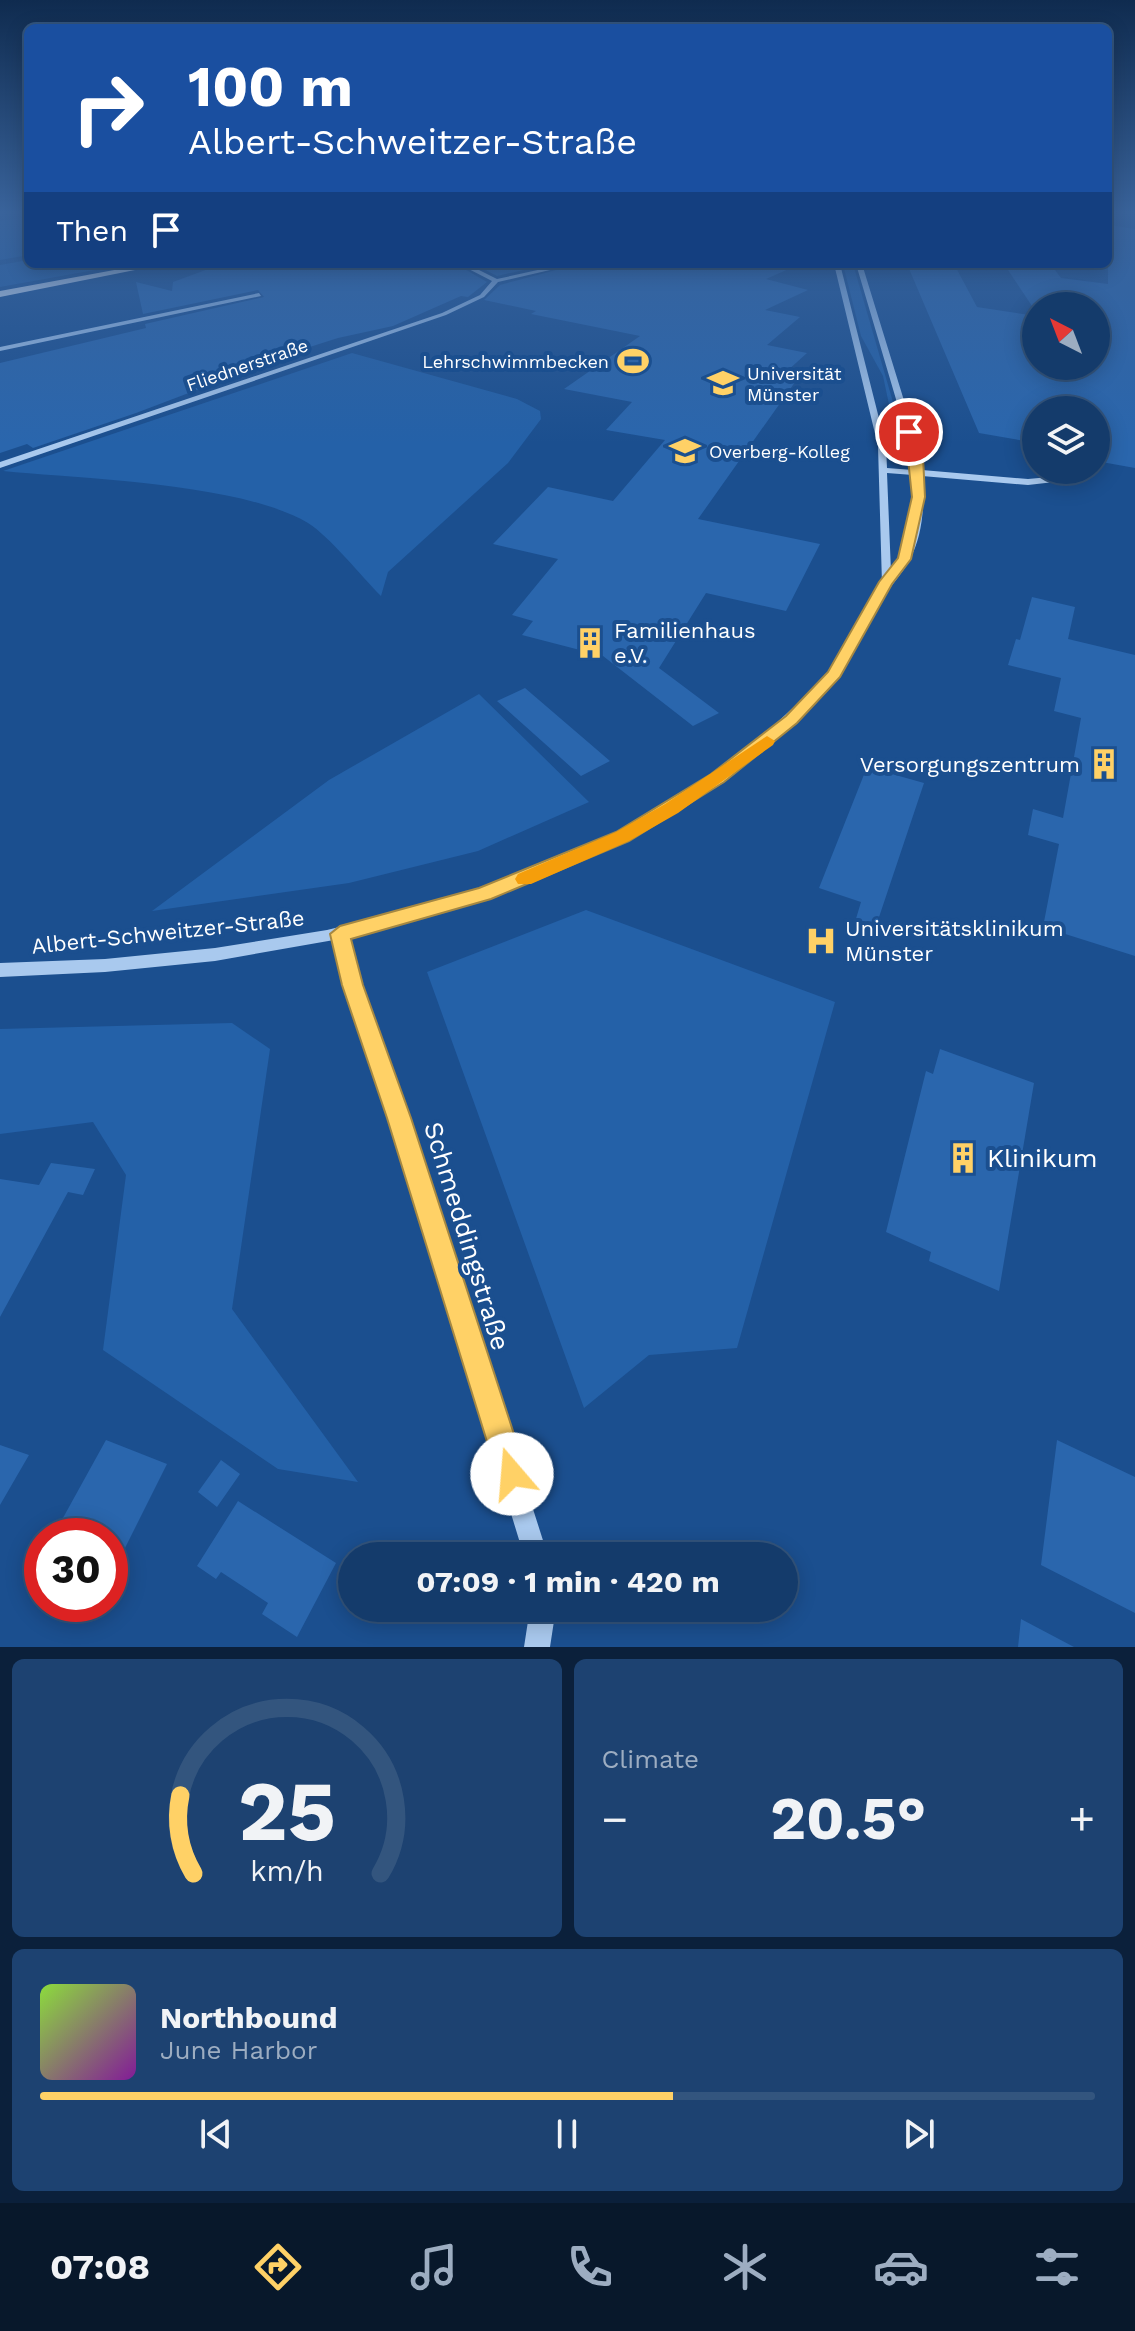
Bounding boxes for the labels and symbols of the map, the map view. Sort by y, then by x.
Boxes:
north arrow [1022,292,1110,380]
street label: Fliednerstraße [183,334,311,396]
sports icon: Lehrschwimmbecken [616,344,650,378]
place label: Lehrschwimmbecken [422,351,609,372]
place label: Universität Münster [747,363,842,405]
school or university icon: Universität Münster [706,366,740,400]
pin [875,398,943,466]
school or university icon: Overberg-Kolleg [668,434,702,468]
place label: Overberg-Kolleg [709,441,850,462]
place label: Familienhaus e.V. [614,618,756,668]
building icon: Familienhaus e.V. [573,626,607,660]
building icon: Versorgungszentrum [1087,747,1121,781]
place label: Versorgungszentrum [860,752,1080,777]
street label: Albert-Schweitzer-Straße [30,905,306,959]
place label: Universitätsklinikum Münster [845,916,1064,966]
hospital icon: Universitätsklinikum Münster [804,924,838,958]
street label: Schmeddingstraße [418,1118,516,1354]
building icon: Klinikum [946,1141,980,1175]
place label: Klinikum [987,1143,1098,1173]
position arrow [470,1432,554,1516]
speed limit sign: 30 [24,1518,128,1622]

